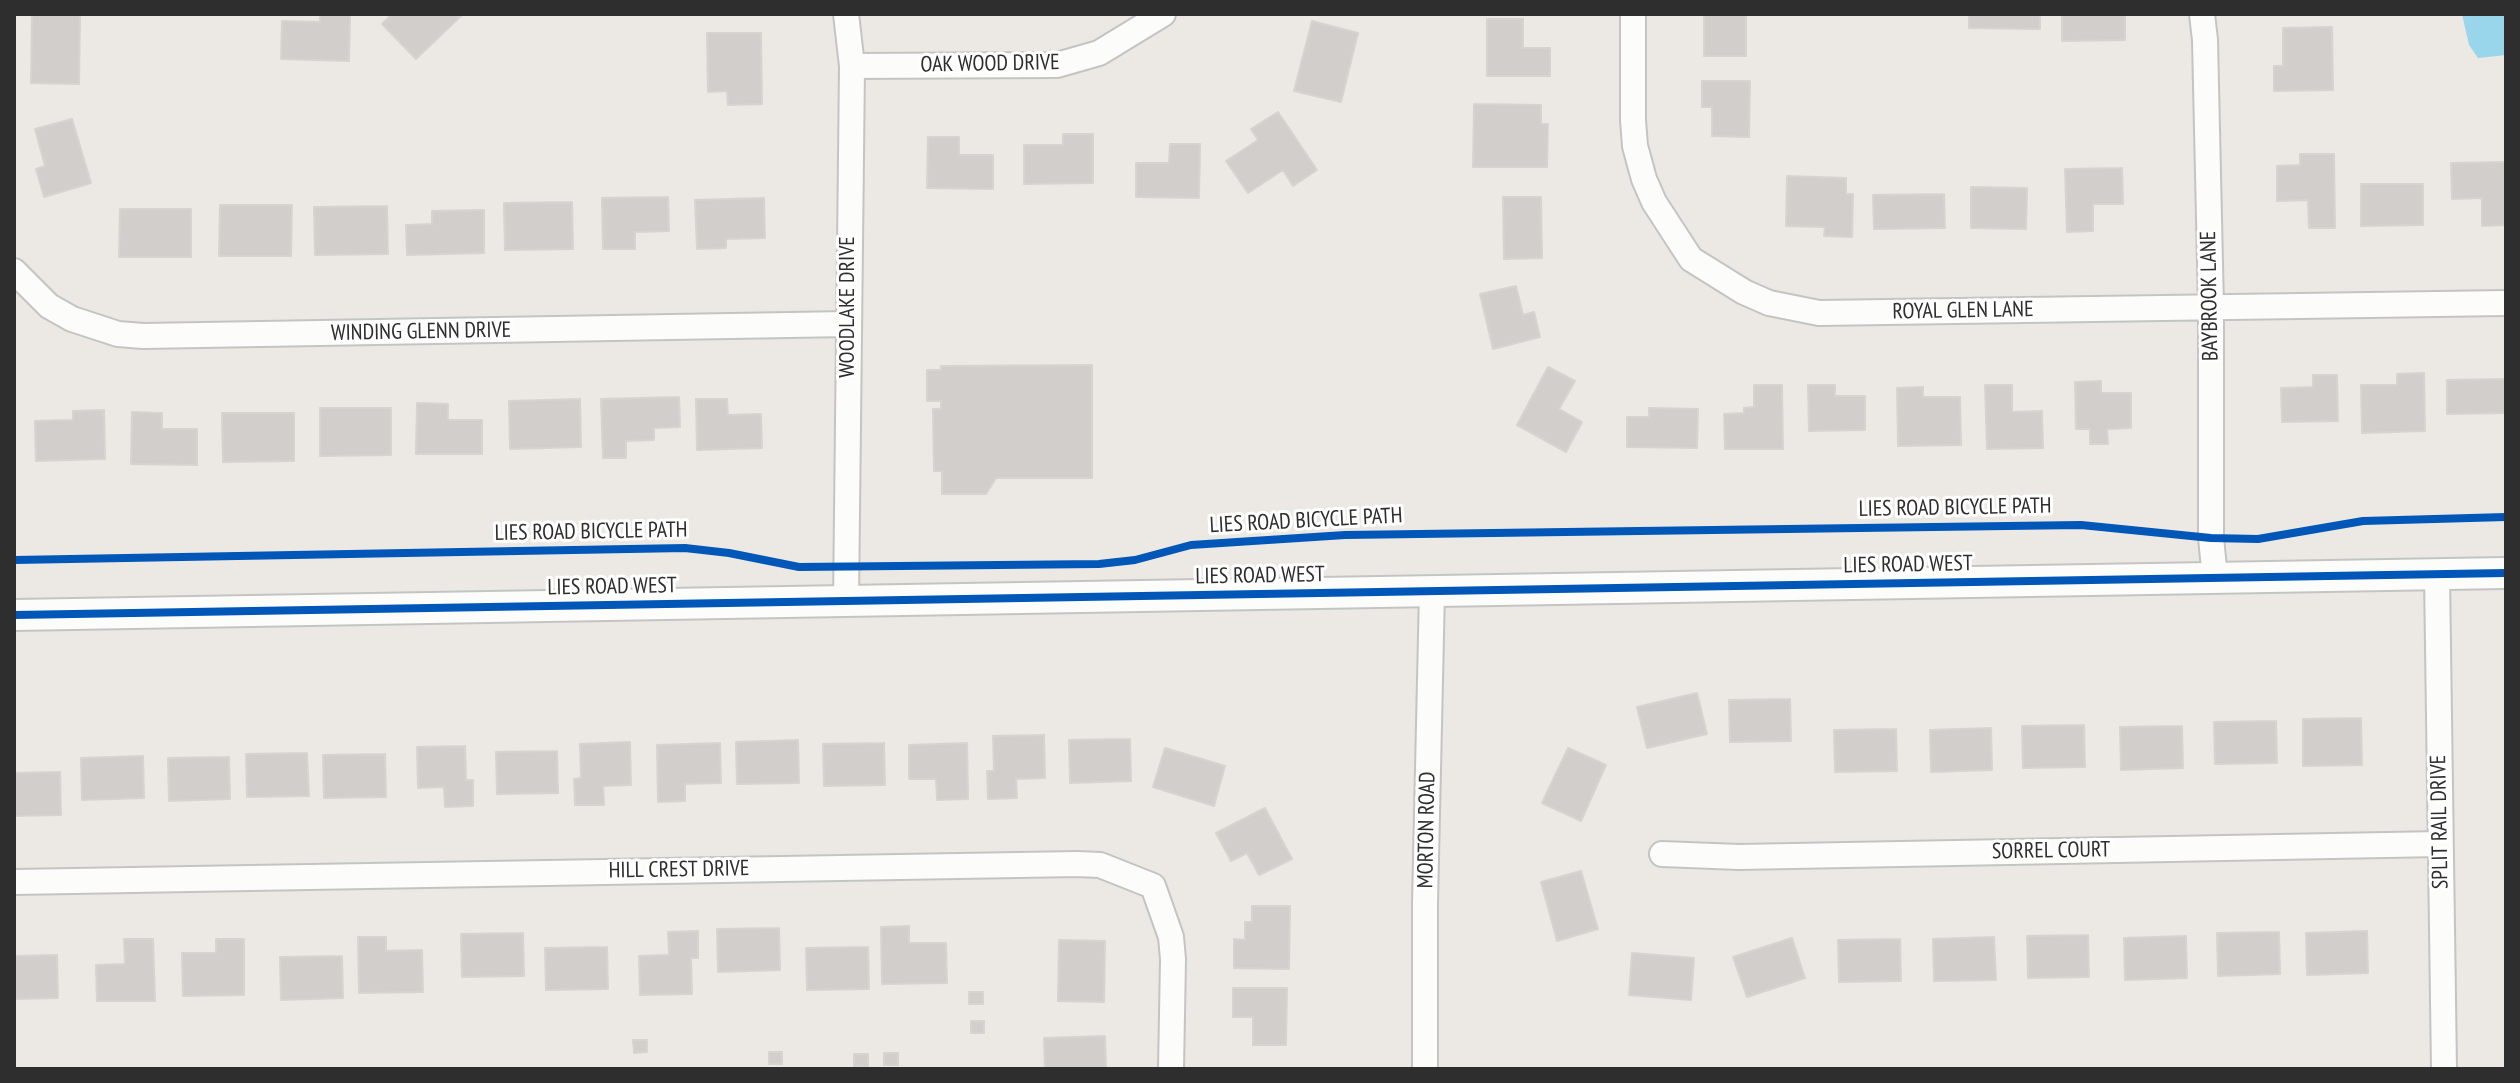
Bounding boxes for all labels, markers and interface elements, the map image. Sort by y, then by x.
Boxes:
street label: OAK WOOD DRIVE [920,50,1060,78]
street label: BAYBROOK LANE [2196,231,2224,361]
street label: WOODLAKE DRIVE [835,236,861,378]
street label: ROYAL GLEN LANE [1892,297,2034,325]
street label: WINDING GLENN DRIVE [331,317,511,347]
street label: LIES ROAD BICYCLE PATH [1858,493,2052,523]
street label: LIES ROAD BICYCLE PATH [1209,503,1403,539]
street label: LIES ROAD BICYCLE PATH [494,517,688,547]
street label: LIES ROAD WEST [1843,551,1973,579]
street label: LIES ROAD WEST [1195,562,1325,590]
street label: LIES ROAD WEST [547,573,677,601]
street label: SPLIT RAIL DRIVE [2426,755,2454,889]
street label: MORTON ROAD [1413,771,1441,889]
street label: SORREL COURT [1992,837,2110,865]
street label: HILL CREST DRIVE [608,856,750,884]

